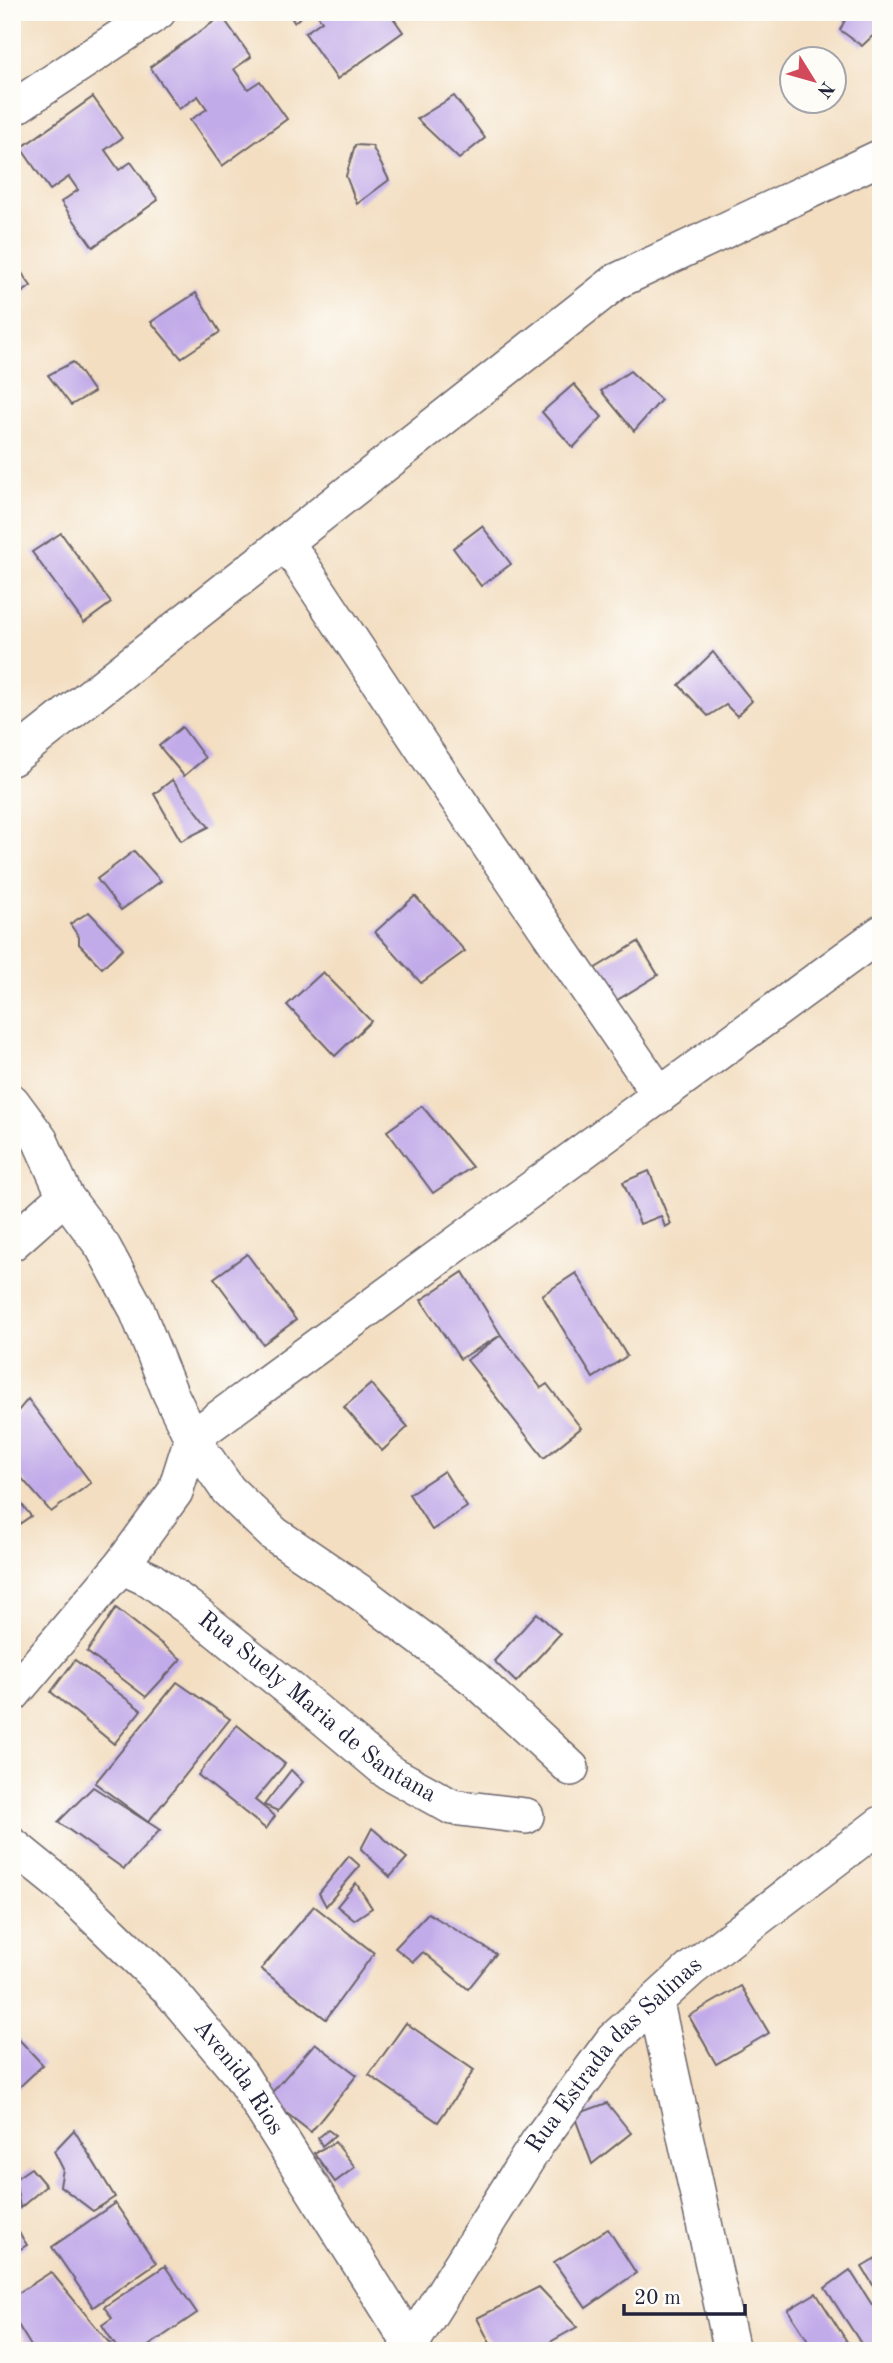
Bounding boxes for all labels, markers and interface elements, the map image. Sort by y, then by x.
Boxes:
north arrow [778,46,848,116]
text: N [812,77,837,101]
street label: Rua Suely Maria de Santana [193,1608,440,1808]
street label: Rua Estrada das Salinas [522,1953,707,2157]
street label: Avenida Rios [188,2016,288,2140]
scale bar [624,2272,744,2316]
text: 20 m [634,2288,681,2309]

